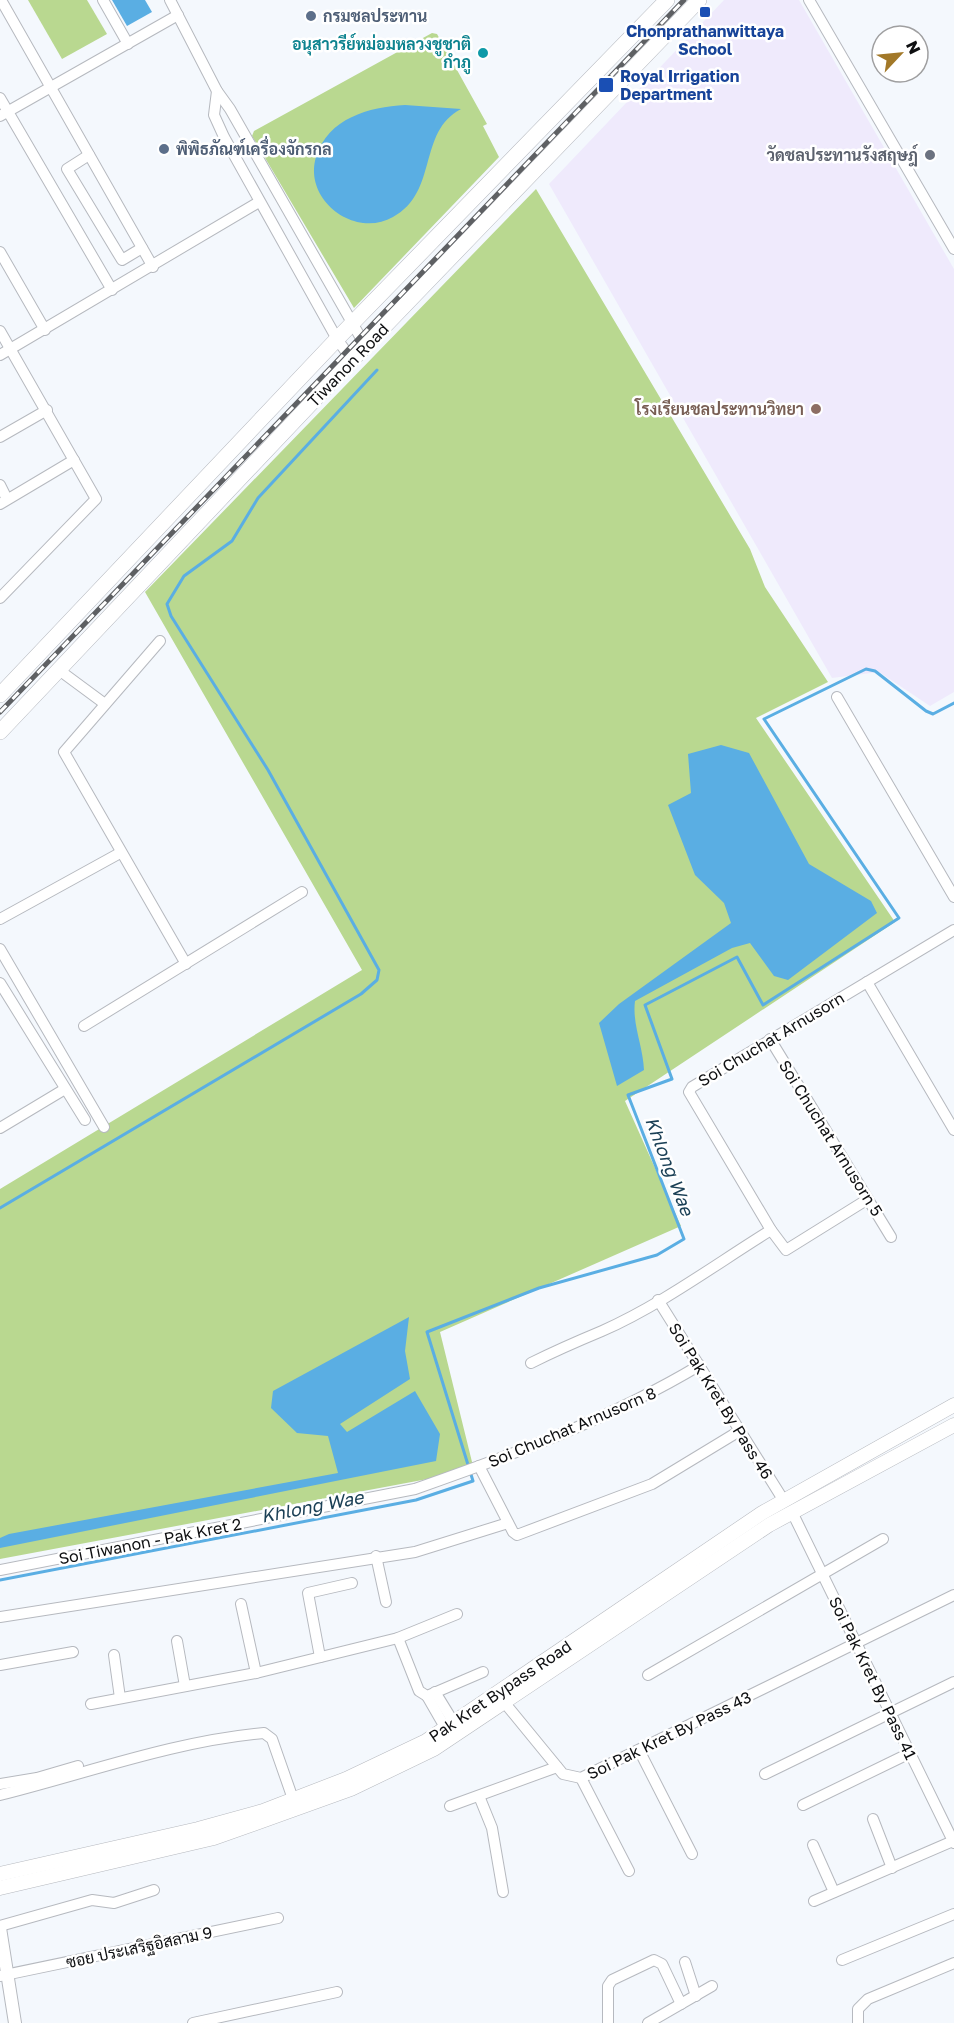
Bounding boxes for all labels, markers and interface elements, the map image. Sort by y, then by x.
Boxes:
marker: Chonprathanwittaya School [698,5,712,19]
place label: กรมชลประทาน [323,6,427,26]
marker: กรมชลประทาน [304,9,318,23]
place label: Chonprathanwittaya School [626,21,784,59]
north arrow [870,24,930,84]
place label: อนุสาวรีย์หม่อมหลวงชูชาติ กำภู [292,33,471,75]
text: N [902,38,925,57]
marker: อนุสาวรีย์หม่อมหลวงชูชาติ กำภู [476,46,490,60]
place label: Royal Irrigation Department [620,66,739,104]
marker: Royal Irrigation Department [597,76,615,94]
place label: พิพิธภัณฑ์เครื่องจักรกล [176,135,332,159]
marker: พิพิธภัณฑ์เครื่องจักรกล [157,142,171,156]
place label: วัดชลประทานรังสฤษฎ์ [766,144,919,167]
marker: วัดชลประทานรังสฤษฎ์ [923,148,937,162]
street label: Tiwanon Road [303,319,393,411]
place label: โรงเรียนชลประทานวิทยา [634,398,804,419]
marker: โรงเรียนชลประทานวิทยา [809,402,823,416]
street label: Soi Chuchat Arnusorn [694,987,848,1091]
street label: Soi Chuchat Arnusorn 5 [775,1056,887,1220]
water label: Khlong Wae [641,1114,699,1220]
street label: Soi Pak Kret By Pass 46 [665,1319,777,1483]
street label: Soi Chuchat Arnusorn 8 [485,1382,659,1472]
water label: Khlong Wae [259,1485,367,1527]
street label: Soi Tiwanon - Pak Kret 2 [57,1513,243,1569]
street label: Soi Pak Kret By Pass 41 [825,1593,921,1763]
street label: Pak Kret Bypass Road [425,1636,575,1746]
street label: Soi Pak Kret By Pass 43 [584,1686,754,1784]
street label: ซอย ประเสริฐอิสลาม 9 [64,1922,214,1973]

